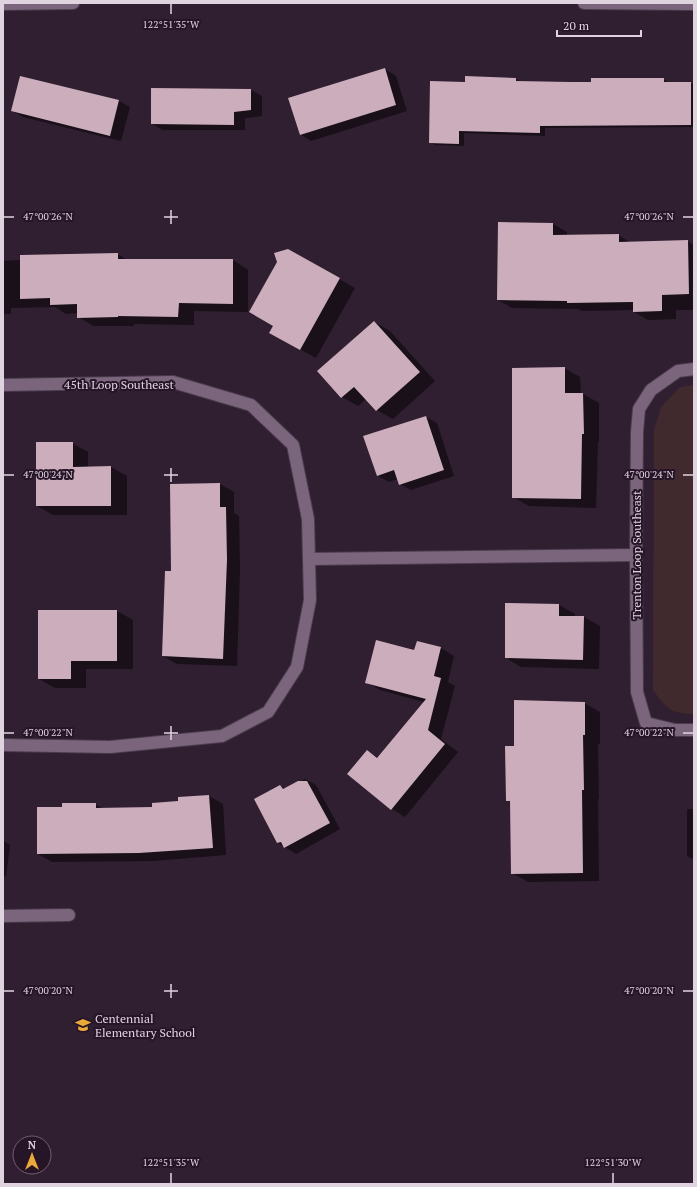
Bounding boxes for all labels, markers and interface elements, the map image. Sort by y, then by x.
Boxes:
scale bar [557,12,641,38]
text: 122°51'35"W [143,18,200,31]
text: 20 m [563,18,590,33]
text: 47°00'26"N [23,210,73,223]
text: 47°00'26"N [624,210,674,223]
street label: 45th Loop Southeast [64,377,175,392]
text: 47°00'24"N [23,468,73,481]
text: 47°00'24"N [624,468,674,481]
street label: Trenton Loop Southeast [629,490,644,619]
text: 47°00'22"N [23,726,73,739]
text: 47°00'22"N [624,726,674,739]
text: 47°00'20"N [23,984,73,997]
text: 47°00'20"N [624,984,674,997]
place label: Centennial Elementary School [95,1011,196,1040]
school or university icon: Centennial Elementary School [74,1016,92,1034]
north arrow [12,1135,52,1175]
text: N [28,1138,37,1152]
text: 122°51'35"W [143,1156,200,1169]
text: 122°51'30"W [585,1156,642,1169]

